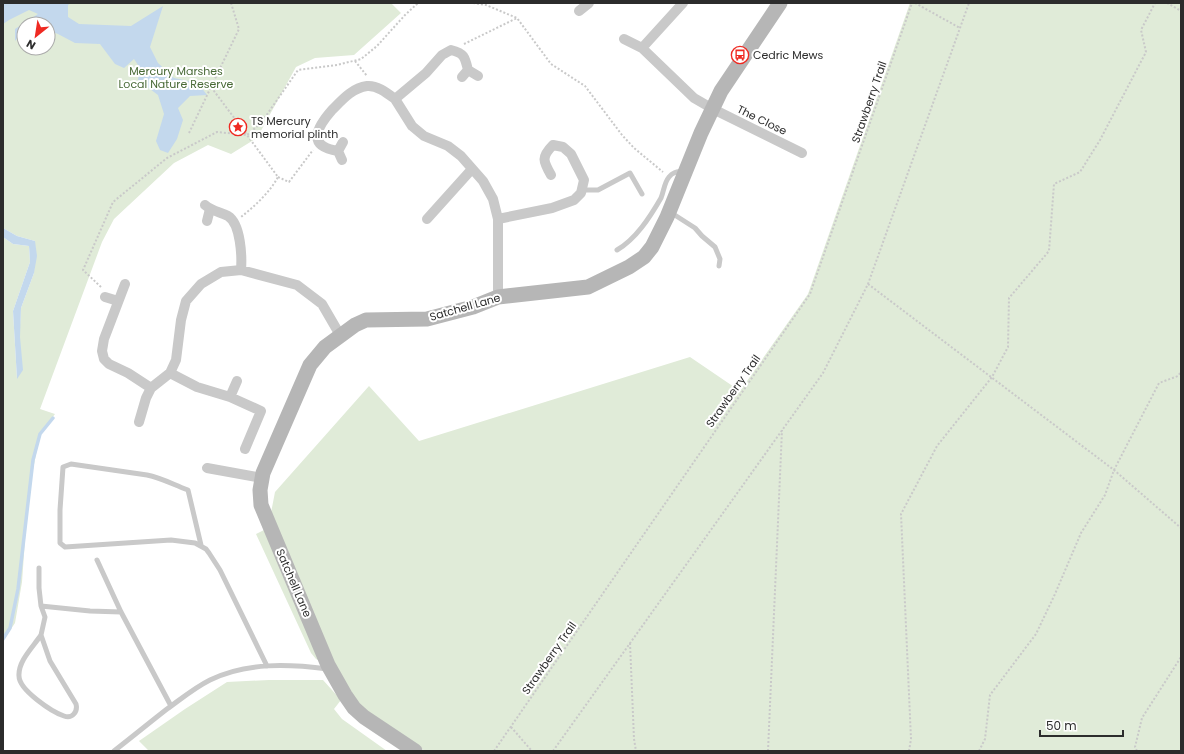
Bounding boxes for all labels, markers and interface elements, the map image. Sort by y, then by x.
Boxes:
north arrow [16,16,56,56]
text: N [23,36,39,54]
bus stop icon: Cedric Mews [730,45,750,65]
place label: Cedric Mews [753,47,823,63]
street label: Strawberry Trail [848,59,890,145]
park label: Mercury Marshes Local Nature Reserve [119,63,234,92]
street label: The Close [734,101,790,139]
place label: TS Mercury memorial plinth [251,113,338,142]
place icon: TS Mercury memorial plinth [228,117,248,137]
street label: Satchell Lane [428,289,502,325]
street label: Strawberry Trail [702,351,764,431]
street label: Satchell Lane [272,546,316,620]
street label: Strawberry Trail [518,618,580,698]
scale bar [1040,712,1123,738]
text: 50 m [1046,717,1077,734]

